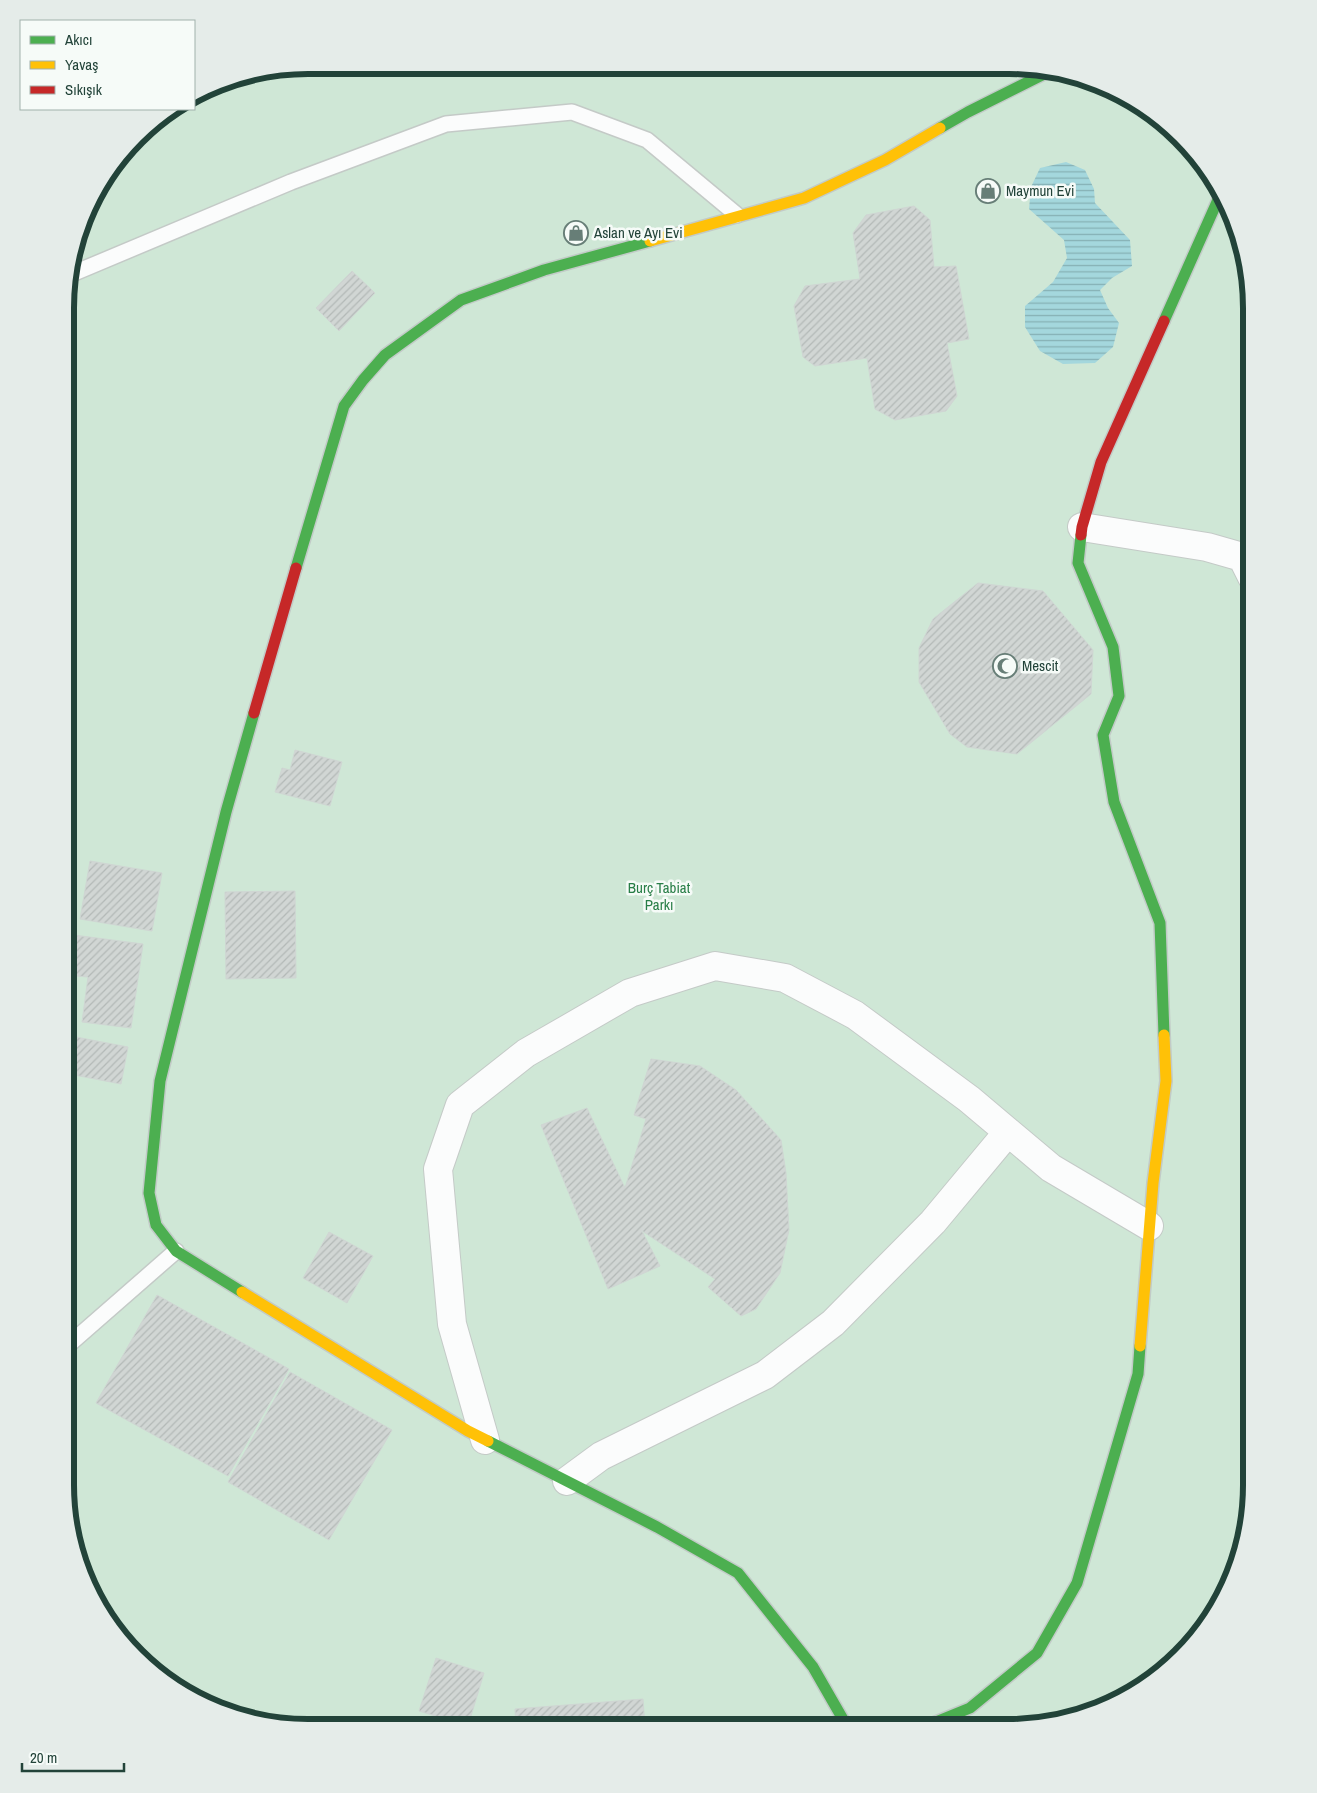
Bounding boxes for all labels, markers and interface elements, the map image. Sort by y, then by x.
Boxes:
legend [20,20,195,110]
text: Akıcı [64,29,92,50]
text: Yavaş [65,54,98,75]
text: Sıkışık [65,79,103,100]
shop icon: Maymun Evi [975,178,1001,204]
place label: Maymun Evi [1006,180,1074,201]
shop icon: Aslan ve Ayı Evi [563,220,589,246]
place label: Aslan ve Ayı Evi [593,222,683,243]
mosque icon: Mescit [992,653,1018,679]
place label: Mescit [1022,655,1059,676]
park label: Burç Tabiat Parkı [628,877,691,915]
scale bar [22,1740,125,1772]
text: 20 m [30,1747,57,1768]

